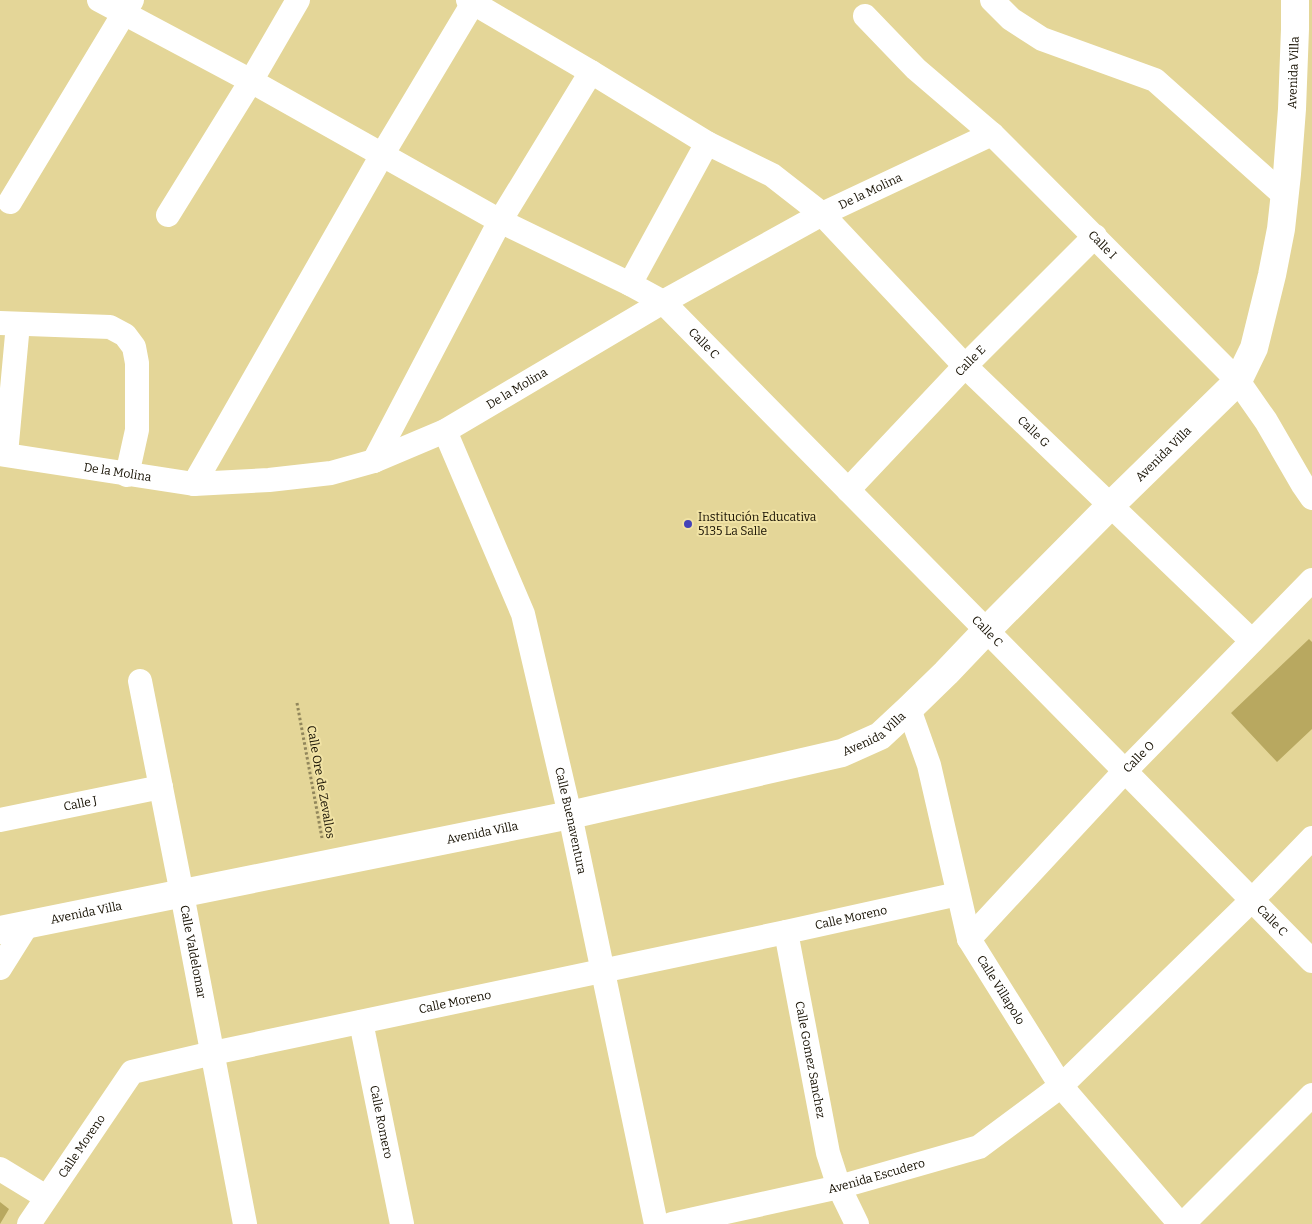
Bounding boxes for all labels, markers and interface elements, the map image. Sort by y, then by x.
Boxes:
street label: Avenida Villa [1285,36,1302,109]
street label: De la Molina [836,170,905,212]
street label: Calle I [1085,228,1119,262]
street label: Calle C [685,325,722,362]
street label: Calle E [952,342,989,379]
street label: De la Molina [484,365,550,412]
street label: Calle G [1015,413,1053,450]
street label: Avenida Villa [1133,423,1194,484]
street label: De la Molina [83,460,153,484]
place label: Institución Educativa 5135 La Salle [698,510,817,538]
marker: Institución Educativa 5135 La Salle [682,518,694,530]
street label: Calle C [969,613,1006,650]
street label: Avenida Villa [840,709,909,759]
street label: Calle Ore de Zevallos [304,724,338,840]
street label: Calle O [1120,738,1157,776]
street label: Calle Buenaventura [552,766,589,876]
street label: Calle J [62,793,98,814]
street label: Avenida Villa [445,819,520,847]
street label: Avenida Villa [49,898,124,927]
street label: Calle C [1254,902,1290,939]
street label: Calle Moreno [814,903,888,932]
street label: Calle Valdelomar [177,904,209,1000]
street label: Calle Villapolo [974,953,1028,1027]
street label: Calle Moreno [417,987,492,1016]
street label: Calle Gomez Sanchez [792,1000,828,1120]
street label: Calle Romero [367,1084,396,1160]
street label: Calle Moreno [55,1112,108,1181]
street label: Avenida Escudero [827,1156,926,1196]

